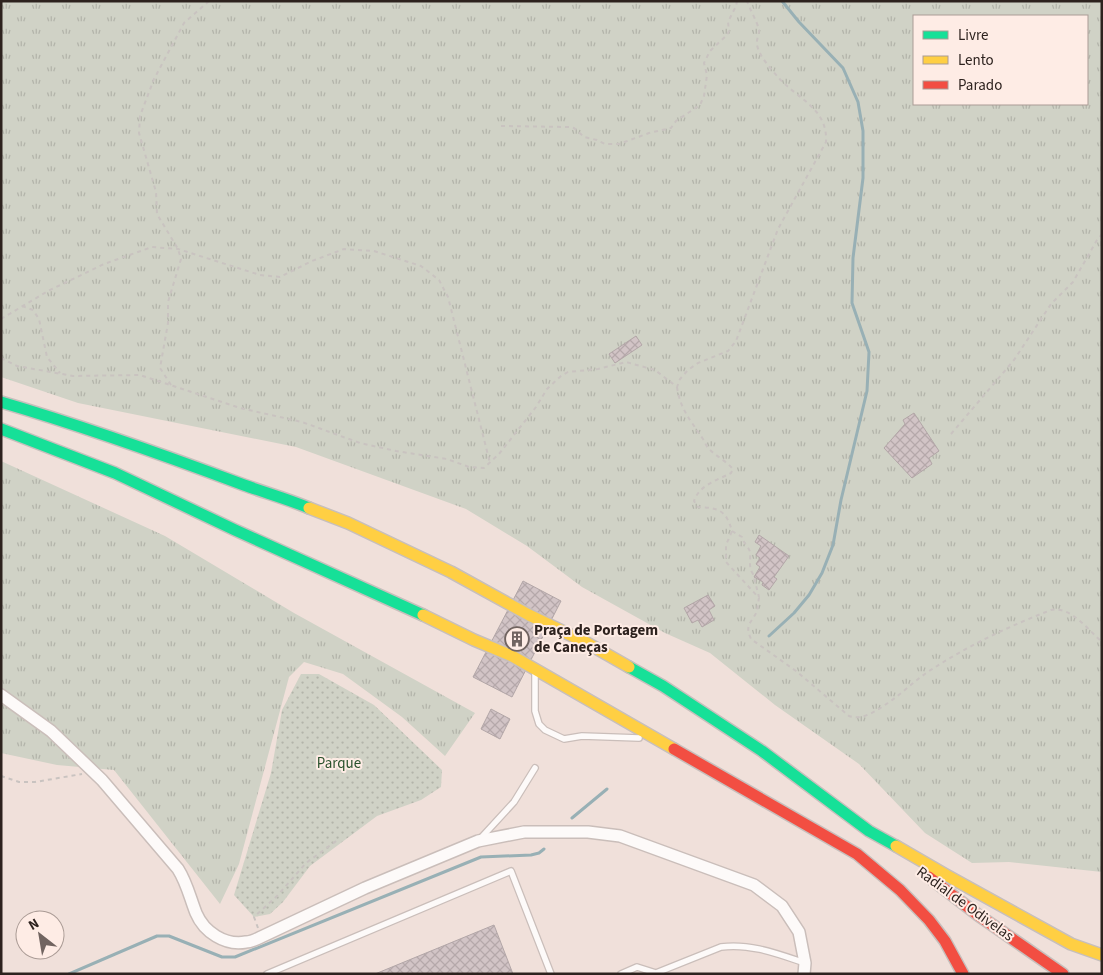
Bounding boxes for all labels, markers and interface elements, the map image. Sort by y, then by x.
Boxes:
legend [913,15,1088,105]
text: Livre [958,25,988,46]
text: Lento [958,50,994,71]
text: Parado [958,75,1002,96]
place label: Praça de Portagem de Caneças [534,620,658,658]
building icon: Praça de Portagem de Caneças [504,626,530,652]
park label: Parque [317,753,361,774]
street label: Radial de Odivelas [912,862,1018,946]
north arrow [15,910,65,960]
text: N [25,914,43,936]

